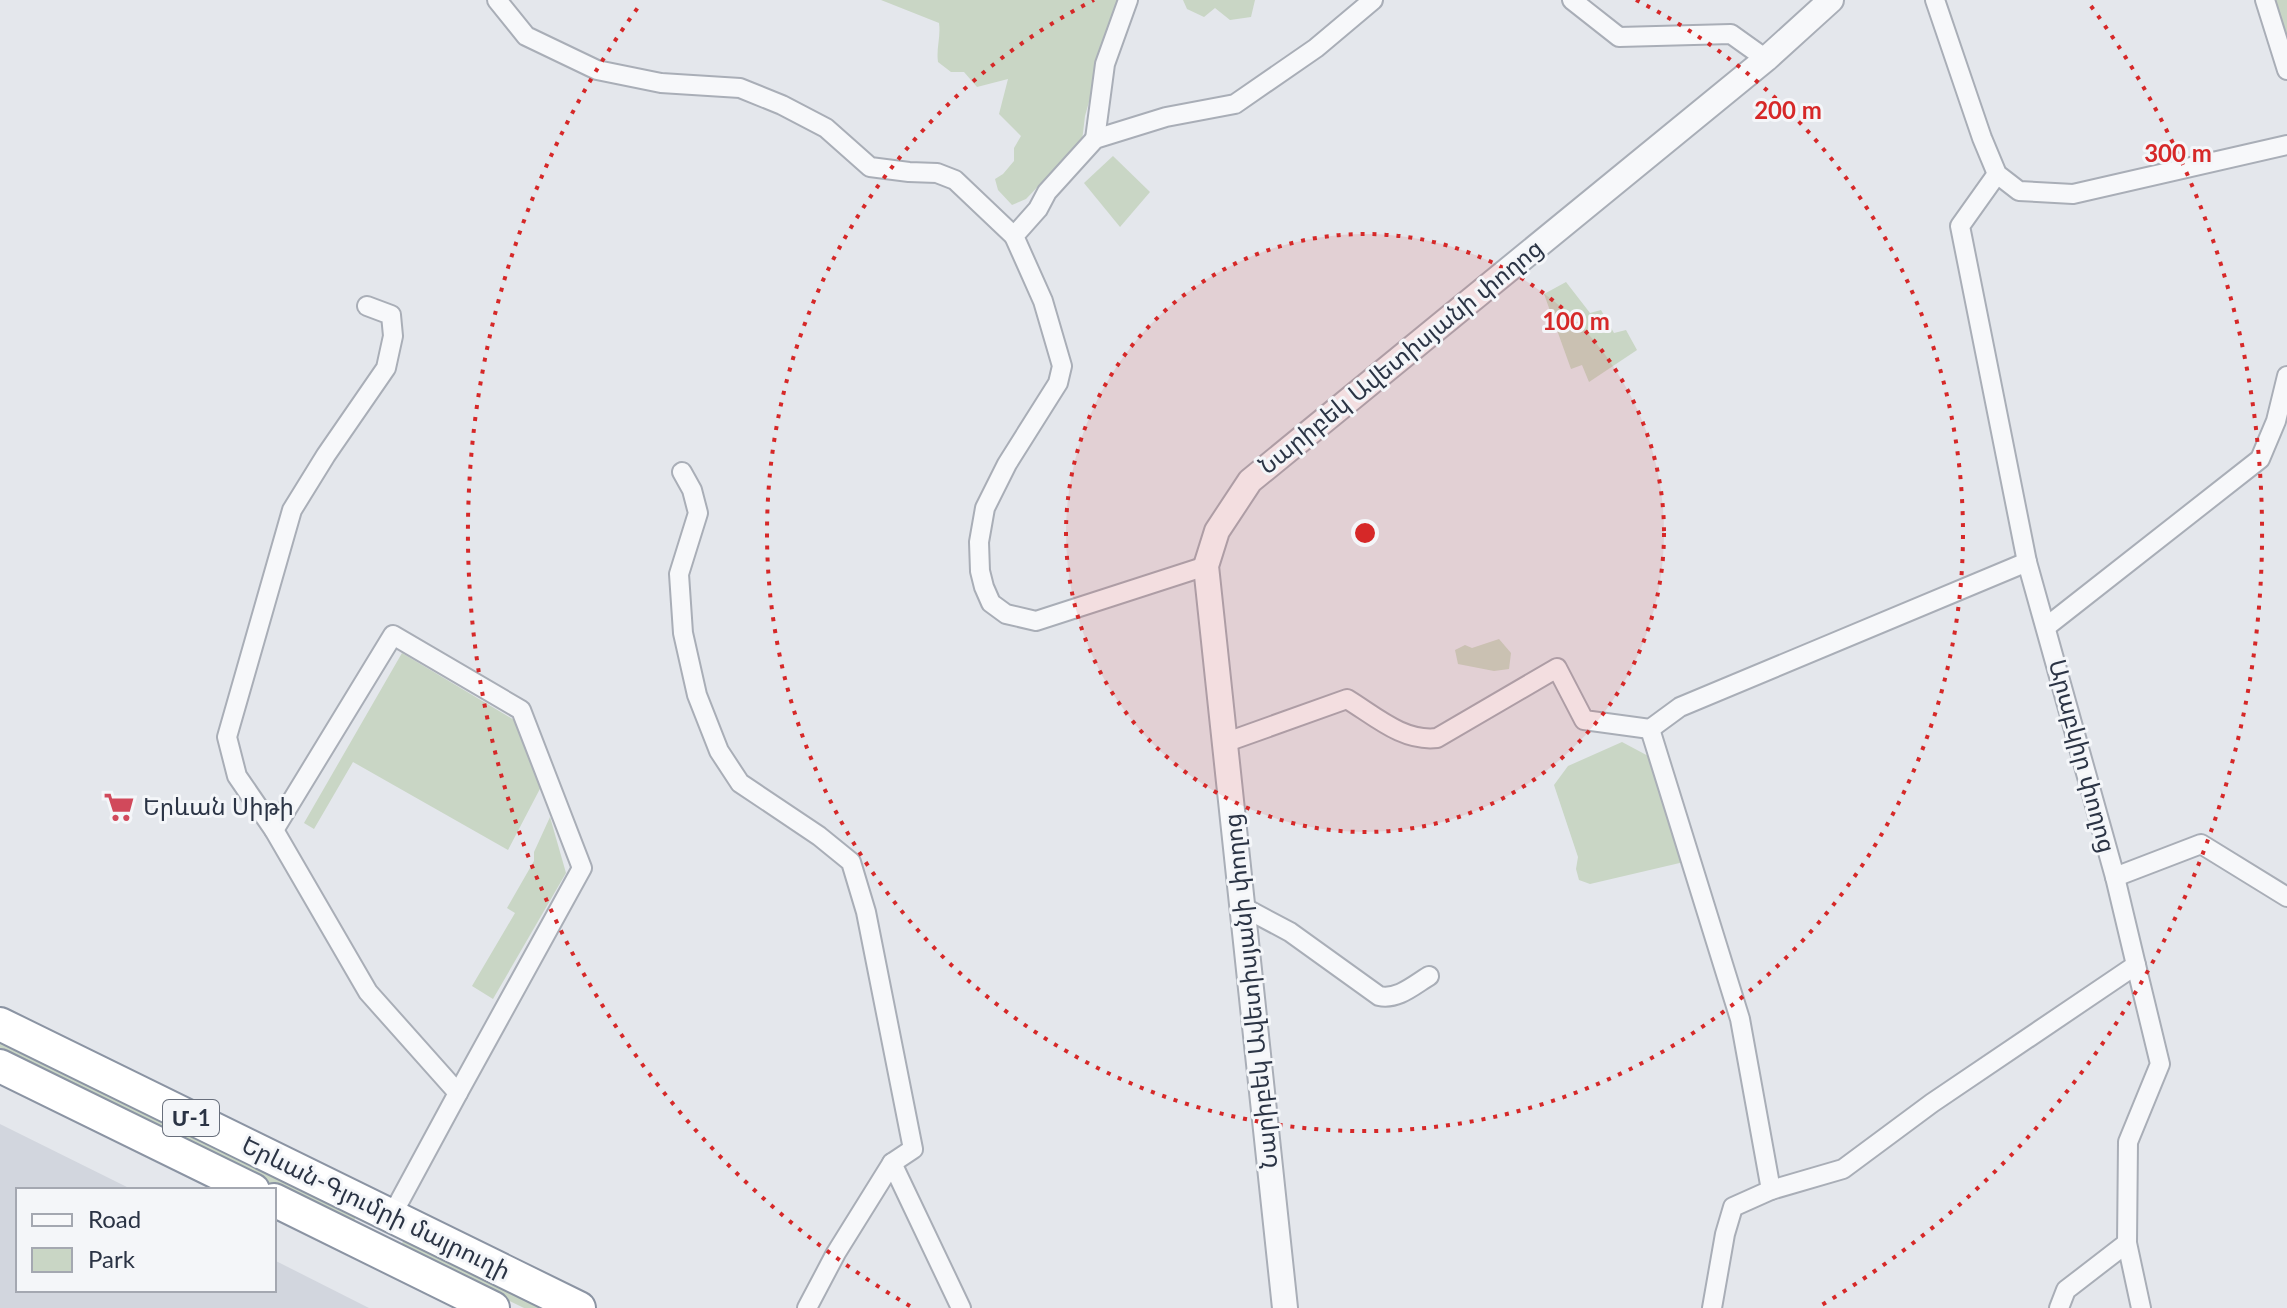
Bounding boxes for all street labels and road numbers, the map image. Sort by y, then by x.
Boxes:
street label: Նարիբեկ Ավետիսյանի փողոց [1252,232,1549,480]
street label: Արաբկիր փողոց [2043,656,2123,856]
street label: Նարիբեկ Ավետիսյանի փողոց [1216,812,1284,1170]
road number: Մ-1 [163,1100,219,1136]
street label: Երևան-Գյումրի մայրուղի [237,1129,516,1285]

